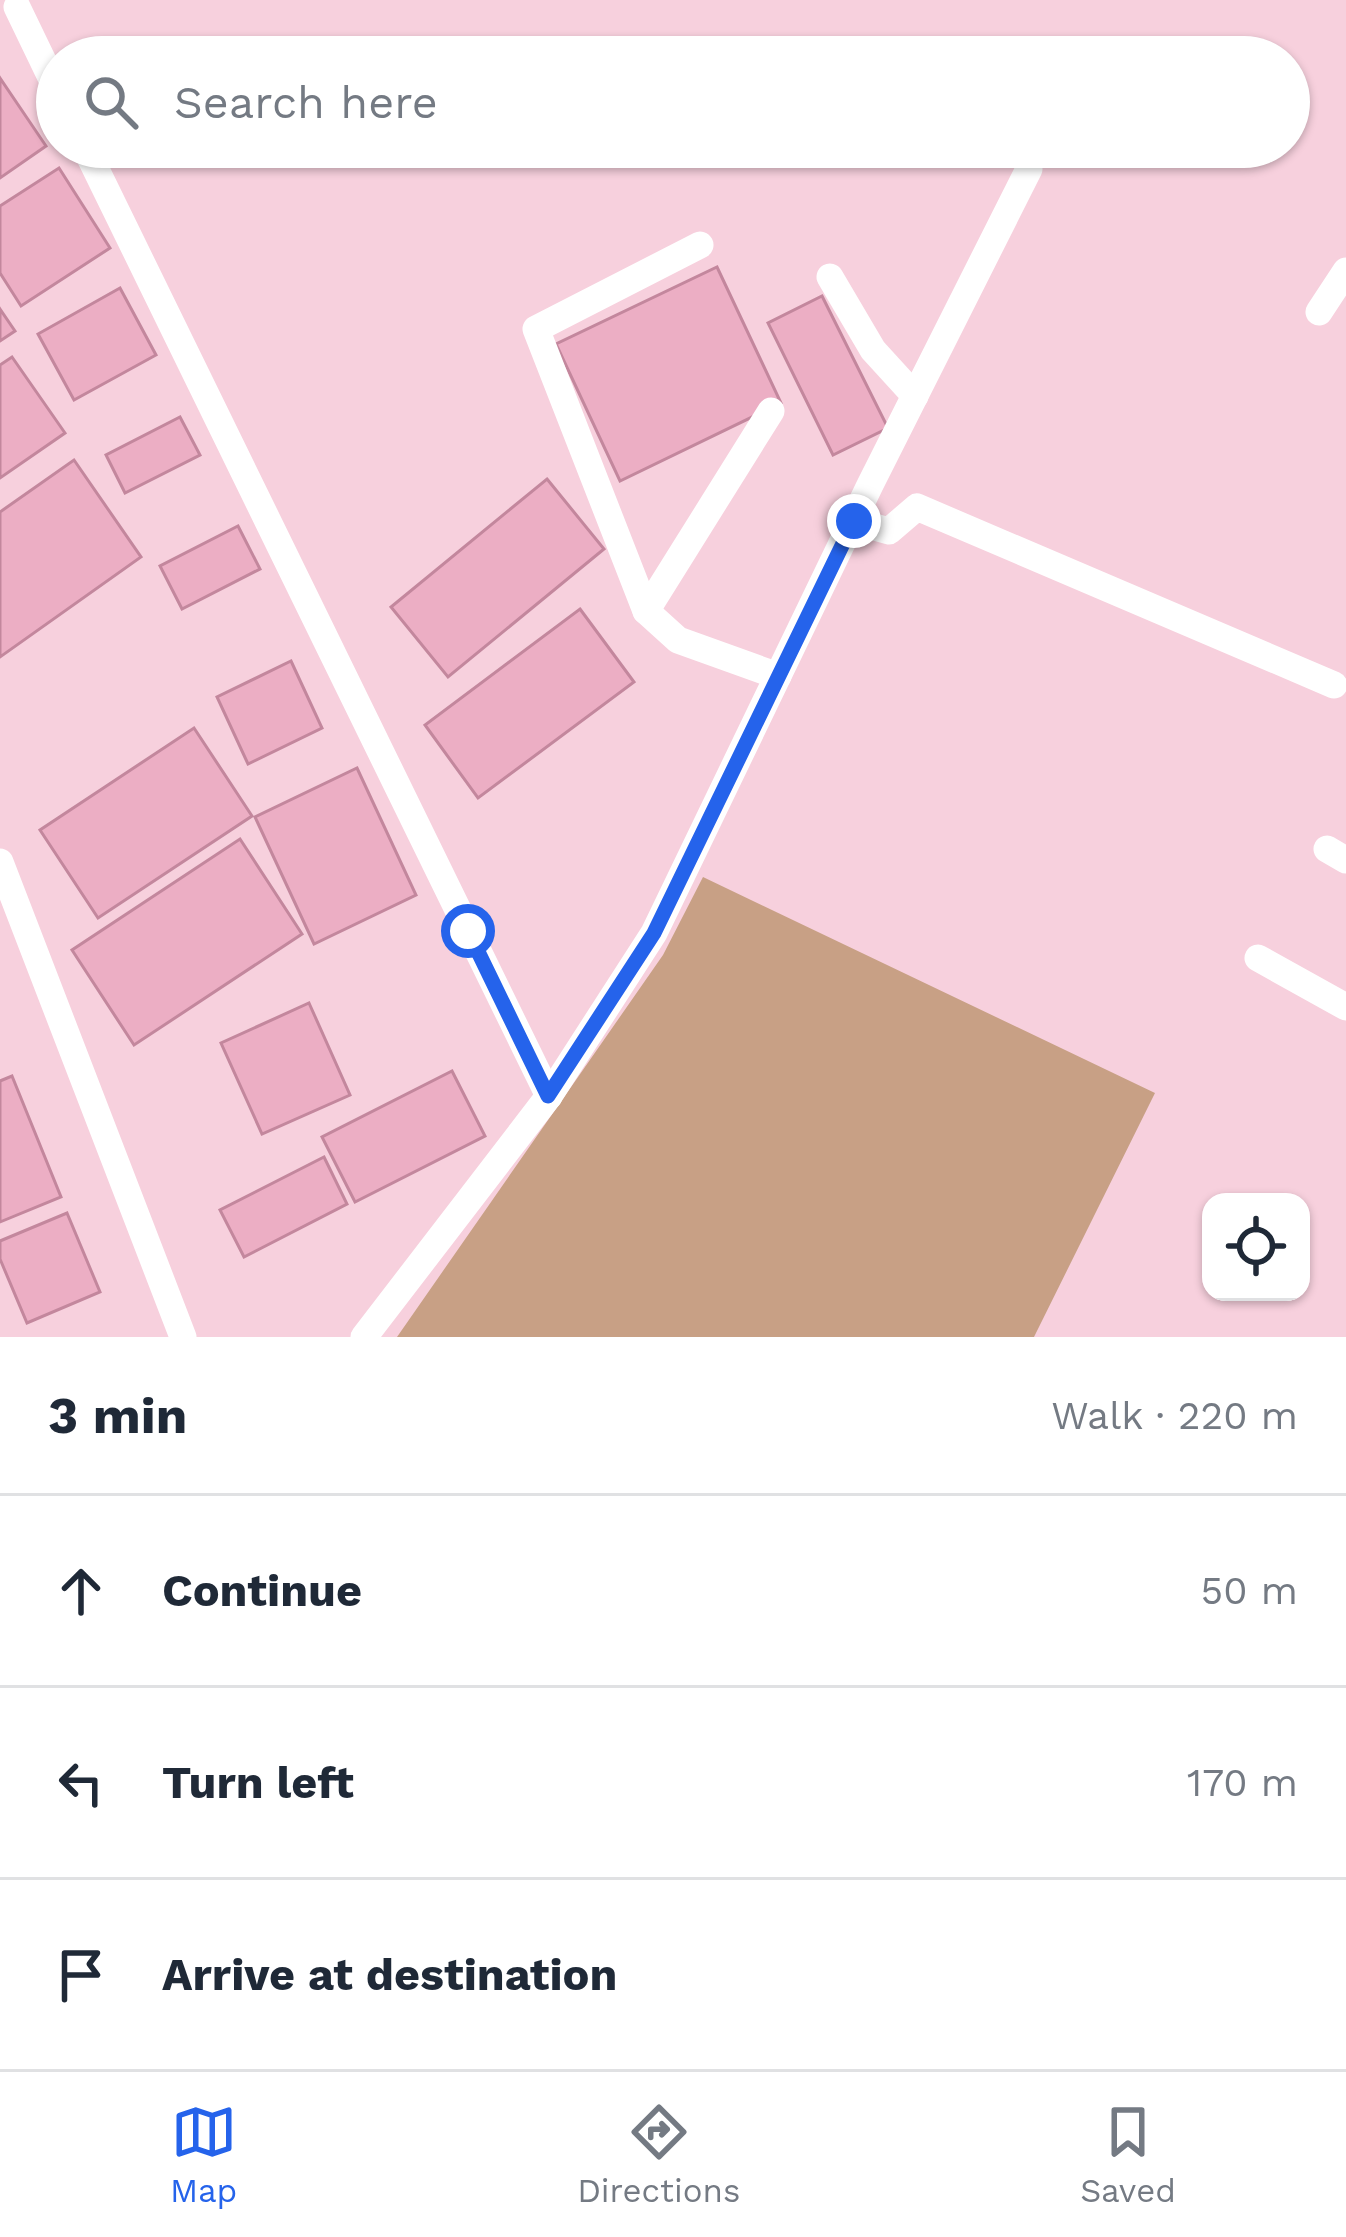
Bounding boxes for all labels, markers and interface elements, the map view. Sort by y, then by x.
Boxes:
search box [36,36,1310,168]
icon: search [78,69,144,135]
text: Search here [174,76,438,129]
route end [827,494,881,548]
route start [441,904,495,958]
map controls [1202,1193,1310,1301]
button: locate [1202,1193,1310,1301]
text: 3 min [48,1386,187,1445]
text: Walk · 220 m [1051,1393,1298,1438]
icon: ahead [48,1558,114,1624]
text: Continue [162,1564,362,1617]
text: 50 m [1201,1568,1298,1613]
icon: left [48,1750,114,1816]
text: Turn left [162,1756,354,1809]
text: 170 m [1187,1760,1298,1805]
icon: arrive [48,1942,114,2008]
text: Arrive at destination [162,1948,617,2001]
tab: Map [170,2099,237,2210]
tab: Directions [577,2099,740,2210]
tab: Saved [1080,2099,1176,2210]

